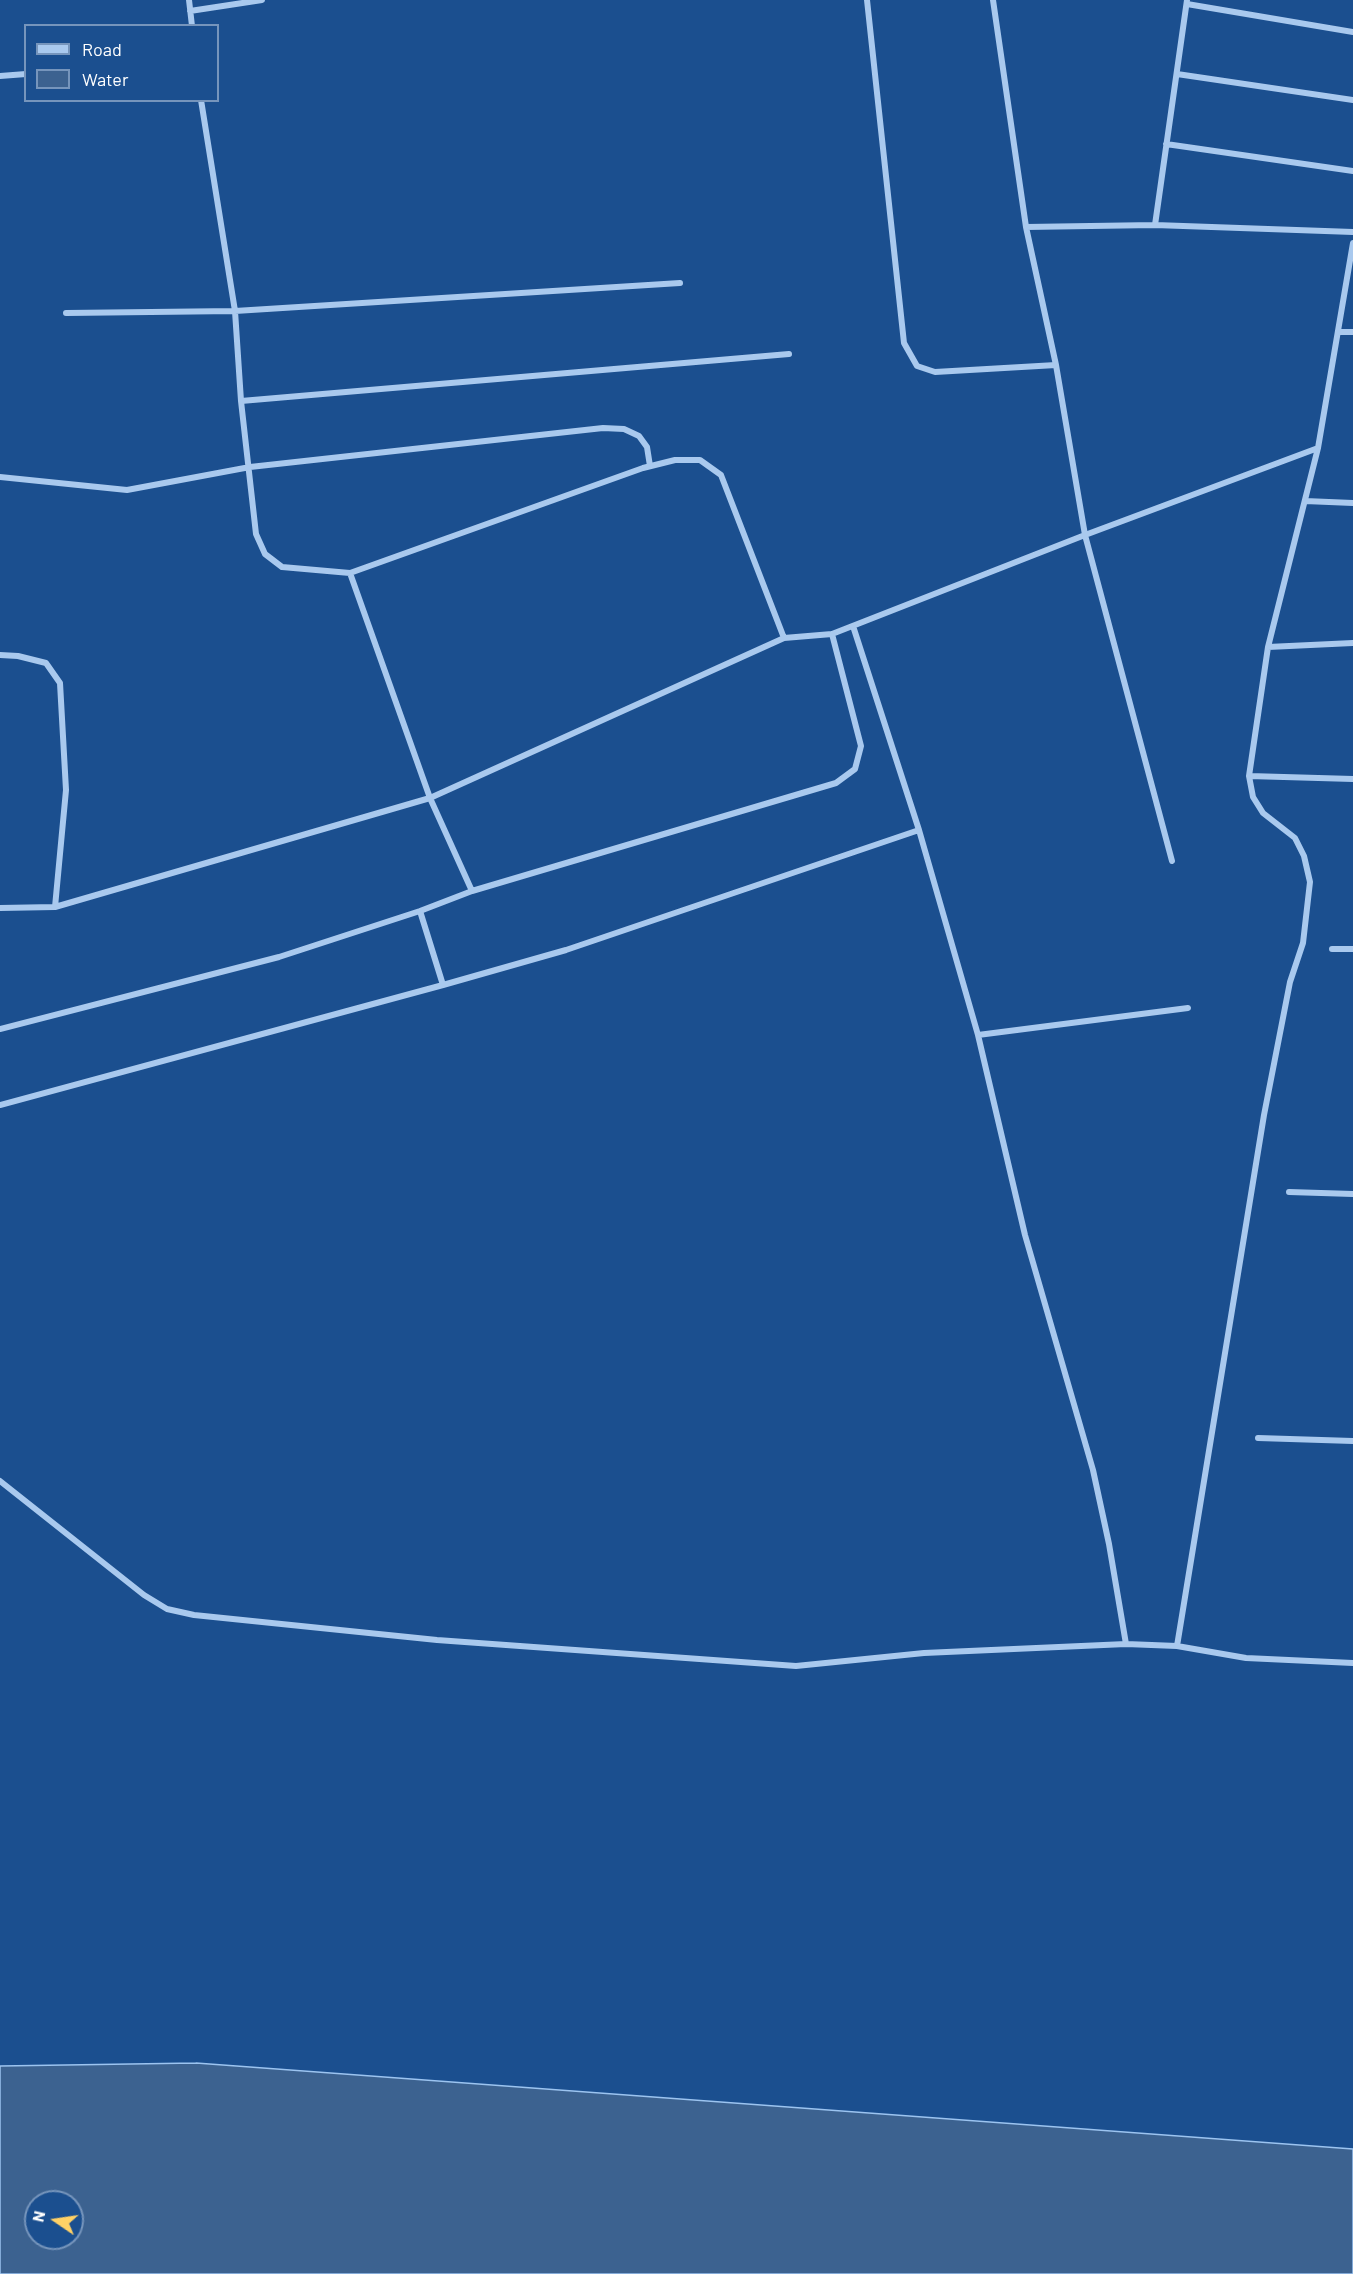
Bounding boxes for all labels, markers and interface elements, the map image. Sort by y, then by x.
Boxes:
legend [24,24,219,102]
text: Road [82,38,122,60]
text: Water [82,68,129,90]
north arrow [24,2190,84,2250]
text: N [27,2209,48,2224]

